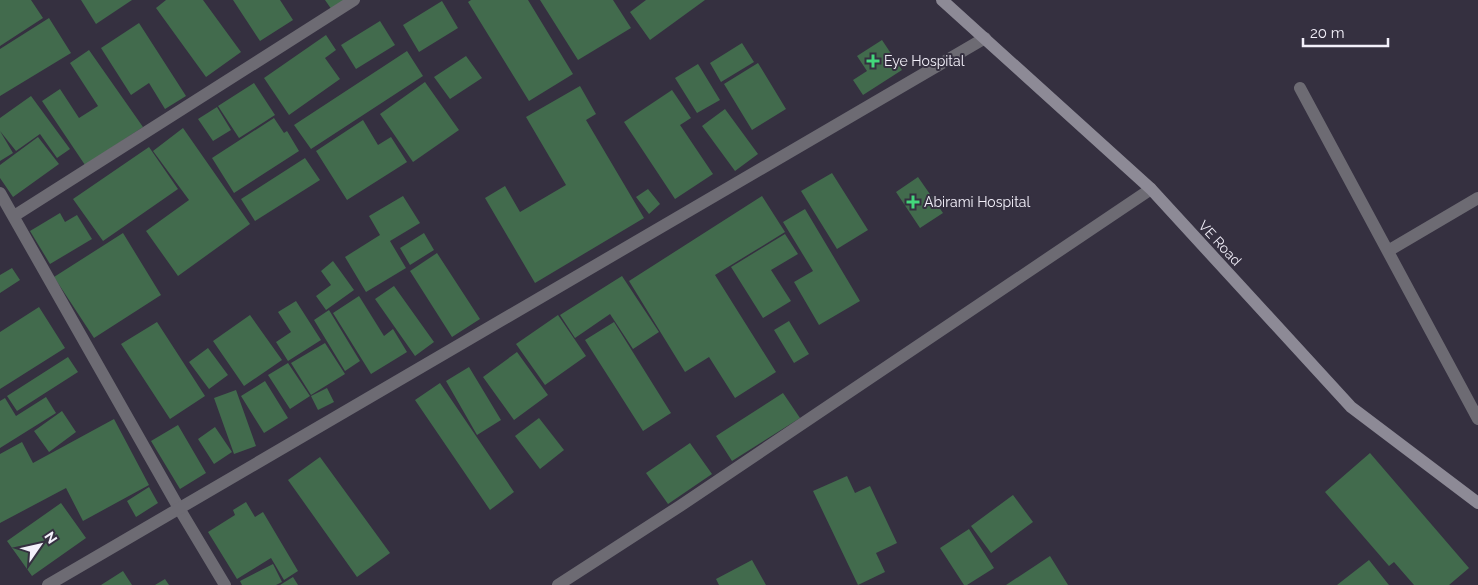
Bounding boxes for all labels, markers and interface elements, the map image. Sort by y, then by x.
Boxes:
scale bar [1303,15,1388,47]
text: 20 m [1310,24,1345,42]
place label: Eye Hospital [884,53,965,69]
marker: Eye Hospital [866,54,880,68]
place label: Abirami Hospital [924,194,1030,210]
marker: Abirami Hospital [906,195,920,209]
street label: VE Road [1195,217,1245,269]
north arrow [15,520,65,570]
text: N [41,529,60,547]

